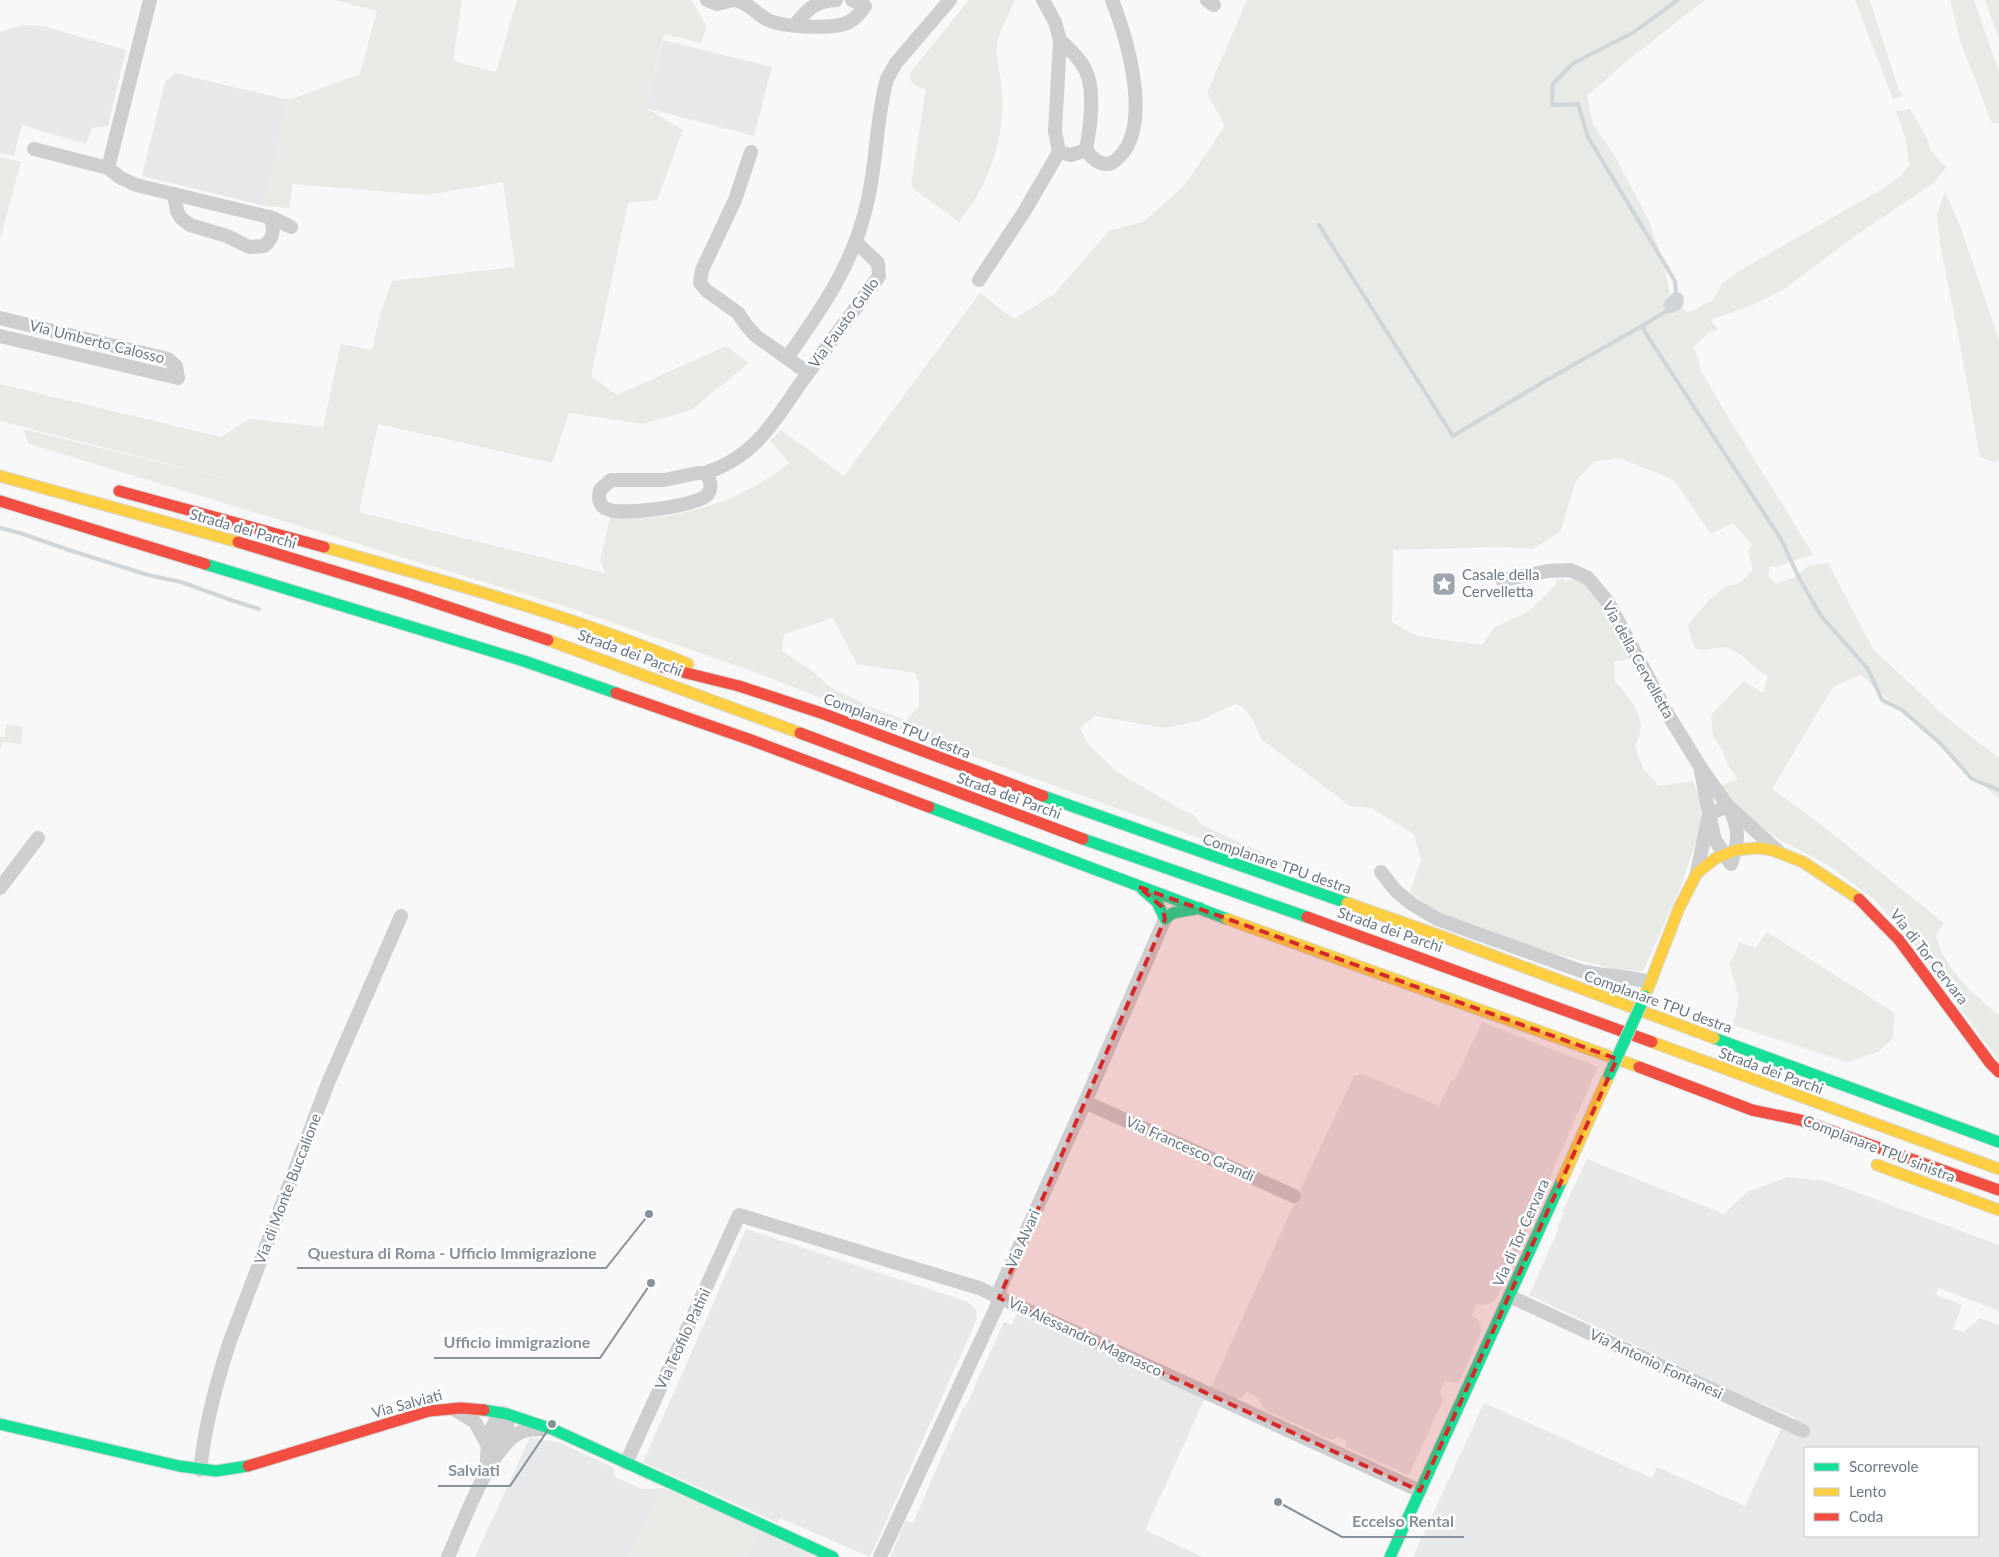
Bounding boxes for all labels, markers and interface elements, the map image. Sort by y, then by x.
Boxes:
street label: Via Fausto Gullo [804,274,882,371]
street label: Via Umberto Calosso [28,316,167,367]
street label: Strada dei Parchi [188,504,299,552]
place label: Casale della Cervelletta [1462,565,1540,600]
place icon: Casale della Cervelletta [1431,571,1457,597]
street label: Via della Cervelletta [1599,598,1679,721]
street label: Strada dei Parchi [576,625,685,679]
street label: Complanare TPU destra [821,689,973,761]
street label: Strada dei Parchi [955,768,1064,822]
street label: Complanare TPU destra [1201,829,1354,897]
street label: Strada dei Parchi [1335,903,1445,955]
street label: Via di Tor Cervara [1887,905,1973,1008]
street label: Complanare TPU destra [1582,966,1735,1036]
street label: Strada dei Parchi [1717,1043,1826,1097]
street label: Via di Monte Buccalione [250,1111,324,1267]
street label: Complanare TPU sinistra [1801,1111,1958,1185]
street label: Via Francesco Grandi [1123,1112,1258,1185]
street label: Via di Tor Cervara [1488,1176,1552,1289]
street label: Via Alvari [1001,1206,1043,1271]
callout: Questura di Roma - Ufficio Immigrazione [297,1237,606,1268]
text: Questura di Roma - Ufficio Immigrazione [308,1243,597,1262]
street label: Via Teofilo Patini [651,1285,713,1392]
street label: Via Alessandro Magnasco [1006,1293,1165,1380]
street label: Via Antonio Fontanesi [1587,1324,1726,1402]
callout: Ufficio immigrazione [434,1327,600,1358]
text: Ufficio immigrazione [444,1332,591,1351]
street label: Via Salviati [370,1385,444,1421]
legend [1804,1447,1979,1537]
callout: Salviati [438,1455,510,1486]
text: Scorrevole [1849,1457,1919,1475]
text: Salviati [448,1460,500,1479]
text: Lento [1849,1482,1886,1500]
callout: Eccelso Rental [1342,1506,1464,1537]
text: Coda [1849,1507,1883,1525]
text: Eccelso Rental [1352,1511,1454,1530]

